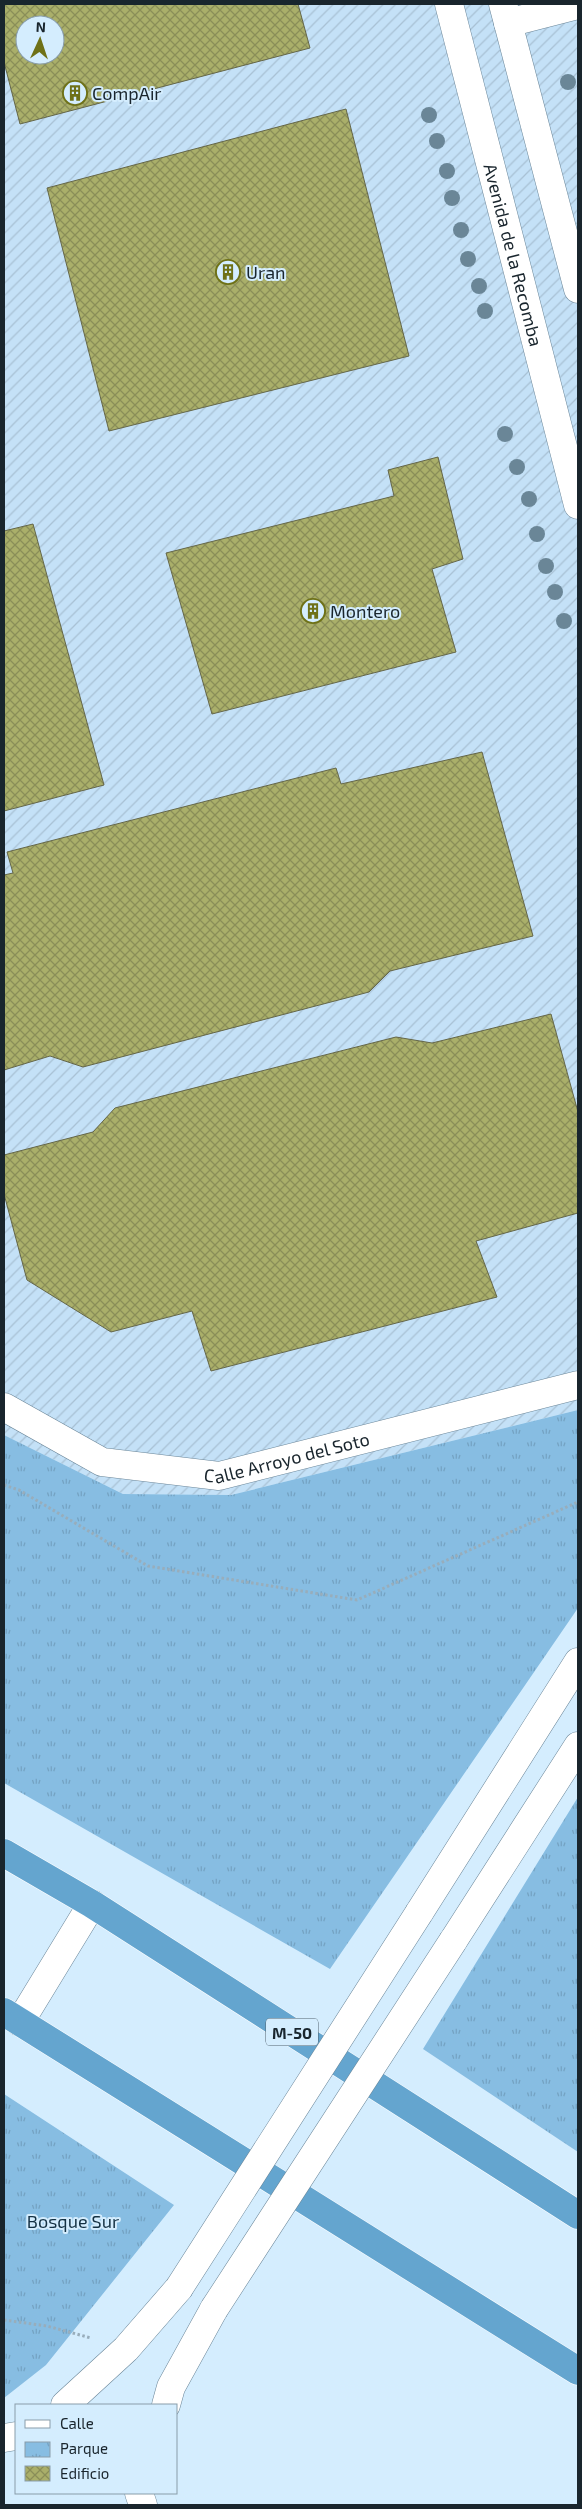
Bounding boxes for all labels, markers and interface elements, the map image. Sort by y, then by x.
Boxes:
north arrow [15,15,65,65]
text: N [35,18,46,35]
building icon: CompAir [62,80,88,106]
place label: CompAir [92,82,162,104]
street label: Avenida de la Recomba [479,161,548,349]
building icon: Uran [215,259,241,285]
place label: Uran [246,261,286,283]
building icon: Montero [300,598,326,624]
place label: Montero [330,600,400,622]
street label: Calle Arroyo del Soto [203,1427,372,1488]
road number: M-50 [266,2018,318,2045]
park label: Bosque Sur [27,2210,119,2232]
legend [15,2404,178,2494]
text: Calle [60,2414,94,2432]
text: Parque [60,2439,108,2457]
text: Edificio [60,2464,109,2482]

